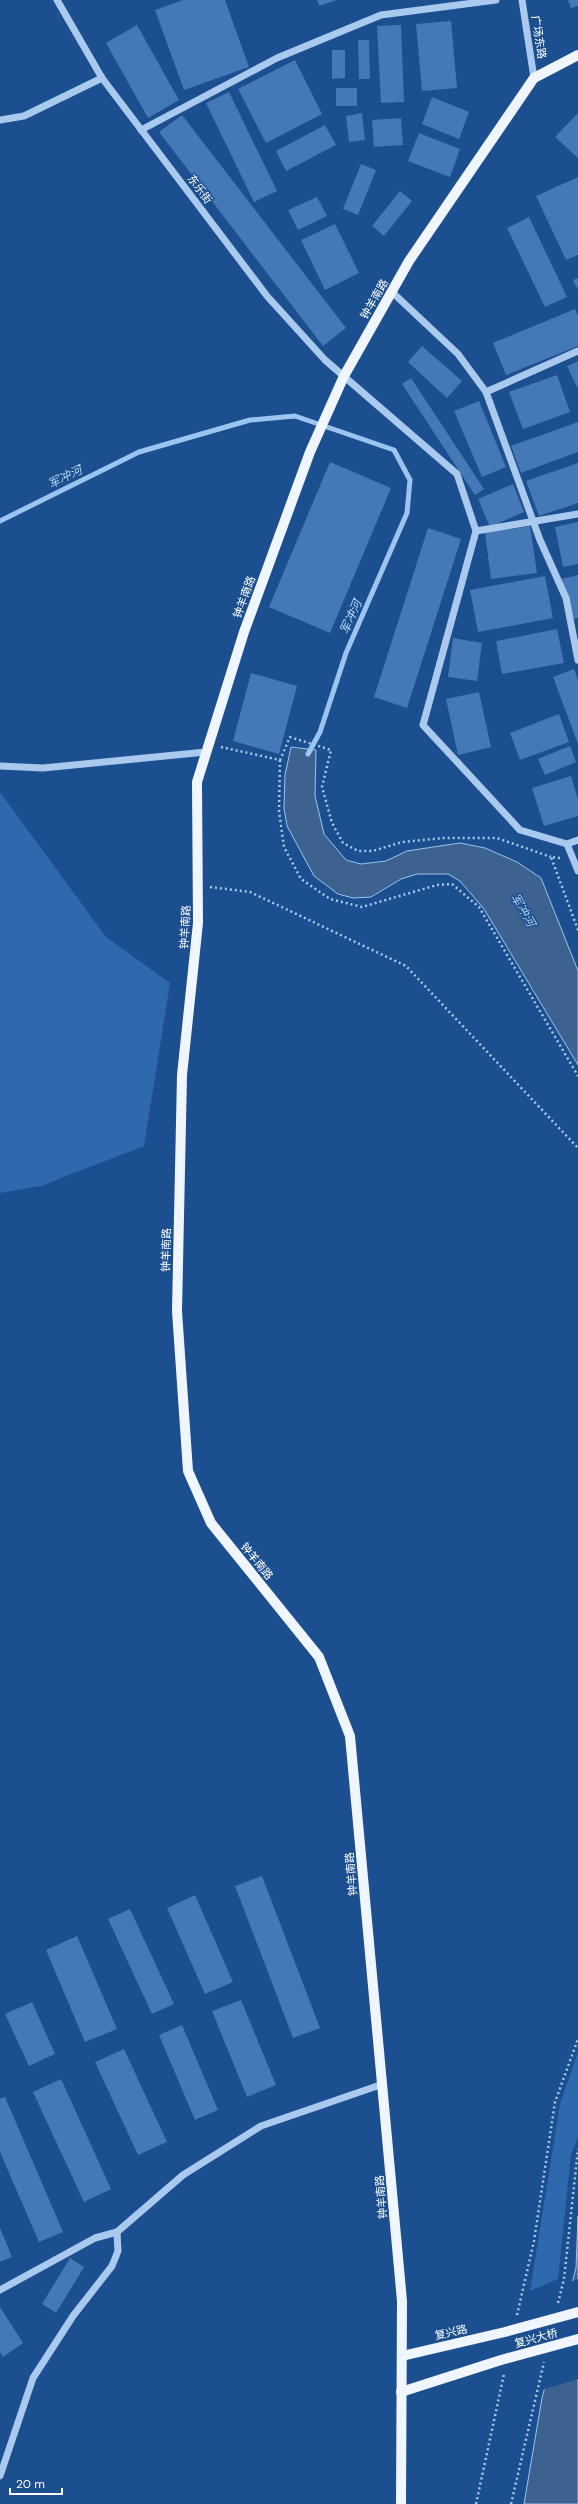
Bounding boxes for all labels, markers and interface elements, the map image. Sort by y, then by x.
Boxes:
street label: 广场东路 [529,14,549,60]
street label: 东乐街 [184,172,216,206]
street label: 钟羊南路 [357,276,391,322]
water label: 军冲河 [45,461,86,492]
street label: 钟羊南路 [230,574,258,620]
water label: 军冲河 [336,595,366,637]
water label: 军冲河 [507,890,540,931]
street label: 钟羊南路 [177,905,193,949]
street label: 钟羊南路 [159,1228,173,1272]
street label: 钟羊南路 [238,1539,276,1583]
street label: 钟羊南路 [342,1851,360,1897]
street label: 钟羊南路 [372,2174,390,2220]
street label: 复兴路 [433,2321,469,2343]
street label: 复兴大桥 [513,2326,559,2350]
scale bar [10,2470,62,2496]
text: 20 m [16,2476,45,2492]

